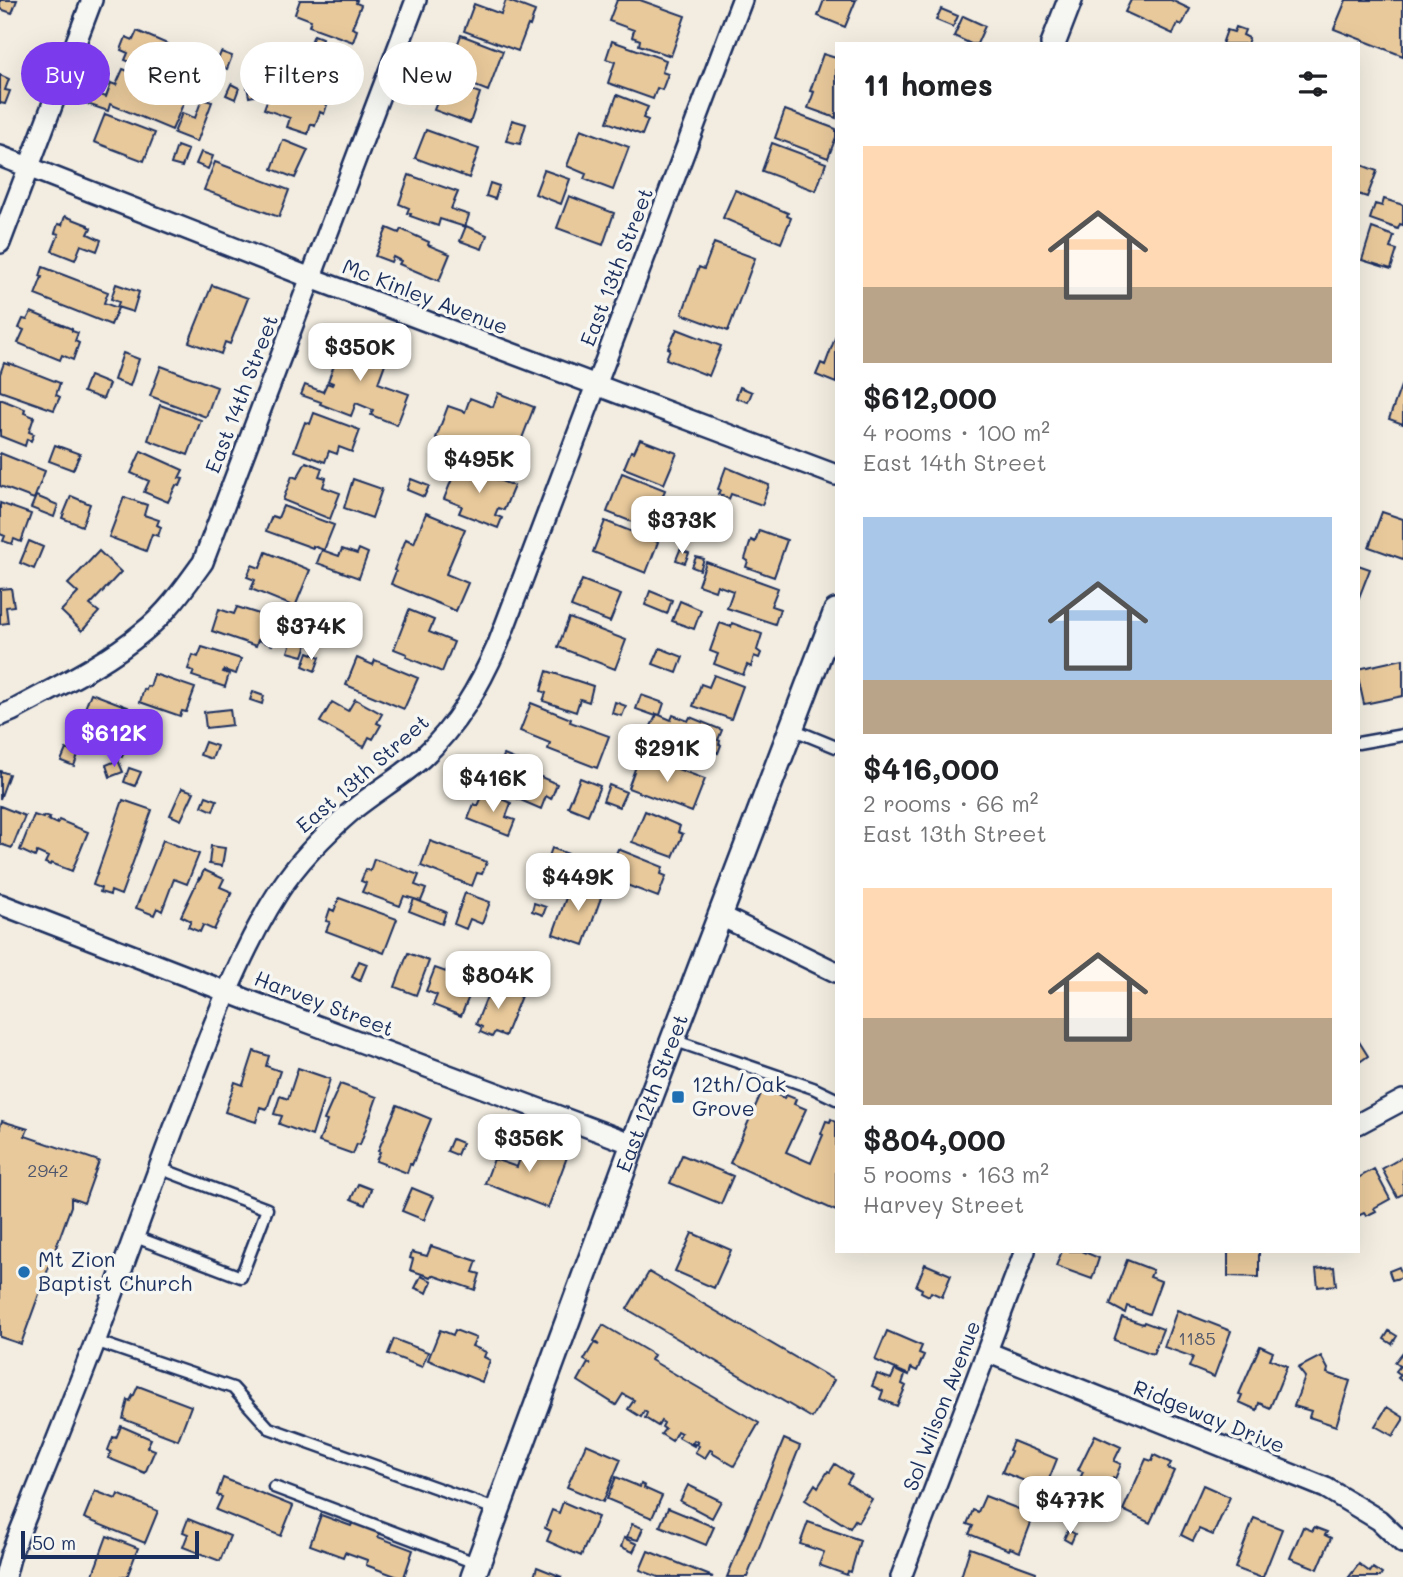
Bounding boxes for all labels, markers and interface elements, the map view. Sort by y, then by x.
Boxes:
chip: Buy [21,42,110,105]
chip: Rent [124,42,226,105]
chip: Filters [240,42,364,105]
chip: New [378,42,477,105]
text: 11 homes [863,64,993,104]
icon: filters [1294,65,1332,103]
street label: East 13th Street [573,183,658,350]
icon: home [1035,192,1161,318]
street label: Mc Kinley Avenue [339,252,512,340]
street label: East 14th Street [198,310,283,477]
pin: $350K [311,324,409,383]
text: $350K [324,331,396,361]
text: $612,000 [863,377,997,417]
text: 4 rooms · 100 m² [863,417,1050,447]
pin: $495K [430,435,528,495]
text: $495K [443,443,515,473]
text: East 14th Street [863,447,1047,477]
pin: $373K [633,496,731,556]
text: $373K [647,504,717,534]
icon: home [1035,563,1161,689]
pin: $374K [262,602,360,662]
text: $374K [276,610,346,640]
street label: East 13th Street [290,708,434,838]
pin: $612K [65,710,163,769]
text: $612K [81,717,147,747]
pin: $291K [618,724,716,784]
text: $291K [634,732,700,762]
text: $416,000 [863,748,999,788]
pin: $416K [444,754,542,814]
text: $416K [459,762,527,792]
text: 2 rooms · 66 m² [863,788,1038,818]
text: East 13th Street [863,818,1047,848]
pin: $449K [529,853,627,913]
text: $449K [542,861,614,891]
icon: home [1035,934,1161,1060]
pin: $804K [449,951,547,1011]
text: $804K [462,959,534,989]
street label: Harvey Street [251,964,398,1042]
street label: East 12th Street [609,1010,693,1176]
place label: 12th/Oak Grove [692,1070,786,1121]
marker: 12th/Oak Grove [670,1089,686,1105]
pin: $356K [480,1114,578,1174]
text: $804,000 [863,1119,1006,1159]
text: $356K [494,1122,564,1152]
house number: 2942 [27,1158,69,1182]
text: 5 rooms · 163 m² [863,1159,1049,1189]
text: Harvey Street [863,1189,1024,1219]
place label: Mt Zion Baptist Church [38,1245,192,1296]
marker: Mt Zion Baptist Church [16,1264,32,1280]
street label: Sol Wilson Avenue [896,1317,985,1494]
house number: 1185 [1178,1326,1216,1350]
street label: Ridgeway Drive [1130,1373,1289,1458]
pin: $477K [1021,1476,1119,1536]
text: $477K [1035,1484,1105,1514]
scale bar [21,1528,200,1560]
text: 50 m [32,1530,76,1555]

